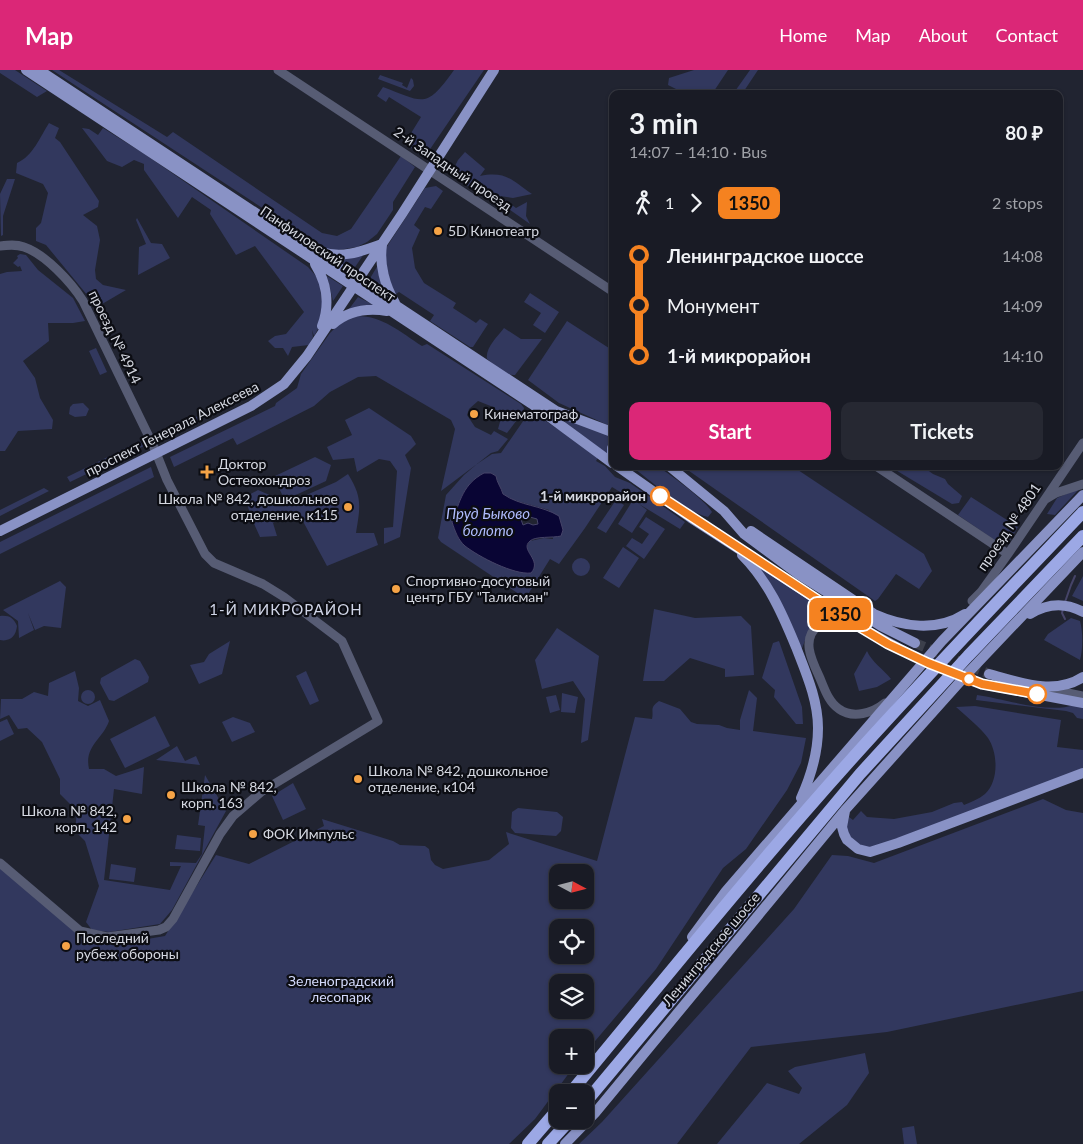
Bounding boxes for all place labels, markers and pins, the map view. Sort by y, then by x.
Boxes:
place label: 5D Кинотеатр [448,222,539,239]
marker: 5D Кинотеатр [432,225,444,237]
place label: Кинематограф [484,405,579,422]
marker: Кинематограф [468,408,480,420]
place label: Доктор Остеохондроз [218,455,311,488]
marker: Доктор Остеохондроз [200,465,214,479]
marker: 1-й микрорайон [650,486,670,506]
place label: 1-й микрорайон [540,487,646,504]
place label: Школа № 842, дошкольное отделение, к115 [158,490,338,523]
marker: Школа № 842, дошкольное отделение, к115 [342,501,354,513]
place label: Спортивно-досуговый центр ГБУ "Талисман" [406,572,550,605]
marker: Спортивно-досуговый центр ГБУ "Талисман" [390,583,402,595]
unlabelled marker [962,672,976,686]
unlabelled marker [1027,684,1047,704]
place label: Школа № 842, дошкольное отделение, к104 [368,762,548,795]
marker: Школа № 842, дошкольное отделение, к104 [352,773,364,785]
place label: Школа № 842, корп. 163 [181,778,277,811]
marker: Школа № 842, корп. 163 [165,789,177,801]
place label: Школа № 842, корп. 142 [21,802,117,835]
marker: Школа № 842, корп. 142 [121,813,133,825]
place label: ФОК Импульс [263,825,355,842]
marker: ФОК Импульс [247,828,259,840]
place label: Последний рубеж обороны [76,929,179,962]
marker: Последний рубеж обороны [60,940,72,952]

